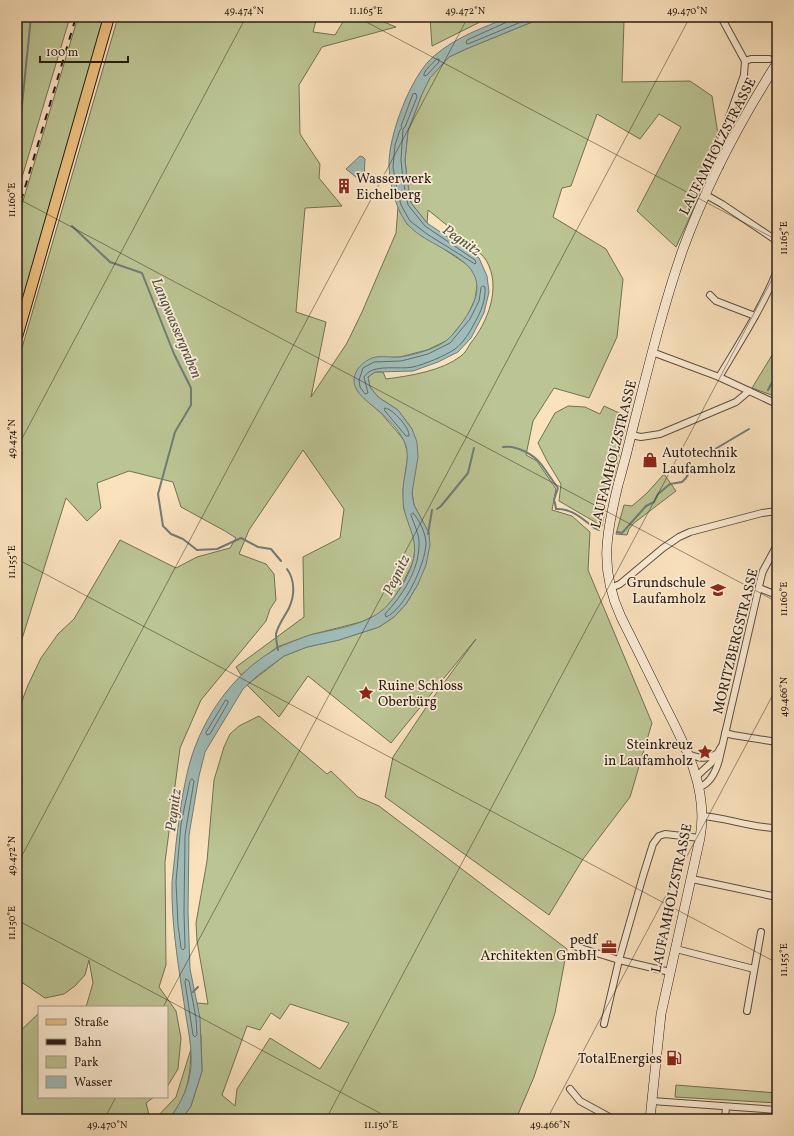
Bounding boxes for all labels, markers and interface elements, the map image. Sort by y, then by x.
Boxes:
text: 49.474°N [224,4,265,18]
text: 11.165°E [349,4,383,18]
text: 49.472°N [445,4,486,18]
text: 49.470°N [667,4,708,18]
scale bar [40,38,128,64]
text: 100 m [46,45,79,61]
street label: LAUFAMHOLZSTRASSE [675,75,761,219]
place label: Wasserwerk Eichelberg [356,170,432,205]
building icon: Wasserwerk Eichelberg [335,177,353,195]
text: 11.160°E [5,183,19,217]
water label: Pegnitz [438,220,485,262]
text: 11.165°E [777,221,791,255]
water label: Langwassergraben [145,275,206,382]
street label: LAUFAMHOLZSTRASSE [587,378,642,531]
text: 49.474°N [5,418,19,459]
place label: Autotechnik Laufamholz [662,444,738,479]
shop icon: Autotechnik Laufamholz [641,451,659,469]
text: 11.155°E [5,545,19,579]
water label: Pegnitz [379,552,416,600]
street label: MORITZBERGSTRASSE [709,567,764,716]
place label: Grundschule Laufamholz [627,574,706,609]
school or university icon: Grundschule Laufamholz [709,581,727,599]
text: 11.160°E [777,582,791,616]
text: 49.466°N [777,676,791,717]
place label: Ruine Schloss Oberbürg [378,677,463,712]
place icon: Ruine Schloss Oberbürg [357,684,375,702]
place label: Steinkreuz in Laufamholz [604,736,693,771]
place icon: Steinkreuz in Laufamholz [696,743,714,761]
water label: Pegnitz [161,787,188,833]
street label: LAUFAMHOLZSTRASSE [647,822,698,975]
text: 49.472°N [5,835,19,876]
text: 11.150°E [5,906,19,940]
place label: pedf Architekten GmbH [480,931,598,966]
office icon: pedf Architekten GmbH [600,938,618,956]
text: 11.155°E [777,943,791,977]
legend [38,1006,168,1098]
text: Straße [74,1015,109,1031]
text: Bahn [74,1035,102,1051]
fuel station icon: TotalEnergies [665,1049,683,1067]
place label: TotalEnergies [578,1050,662,1069]
text: Park [74,1055,99,1071]
text: Wasser [74,1075,112,1091]
text: 49.470°N [87,1118,128,1132]
text: 11.150°E [364,1118,398,1132]
text: 49.466°N [530,1118,571,1132]

